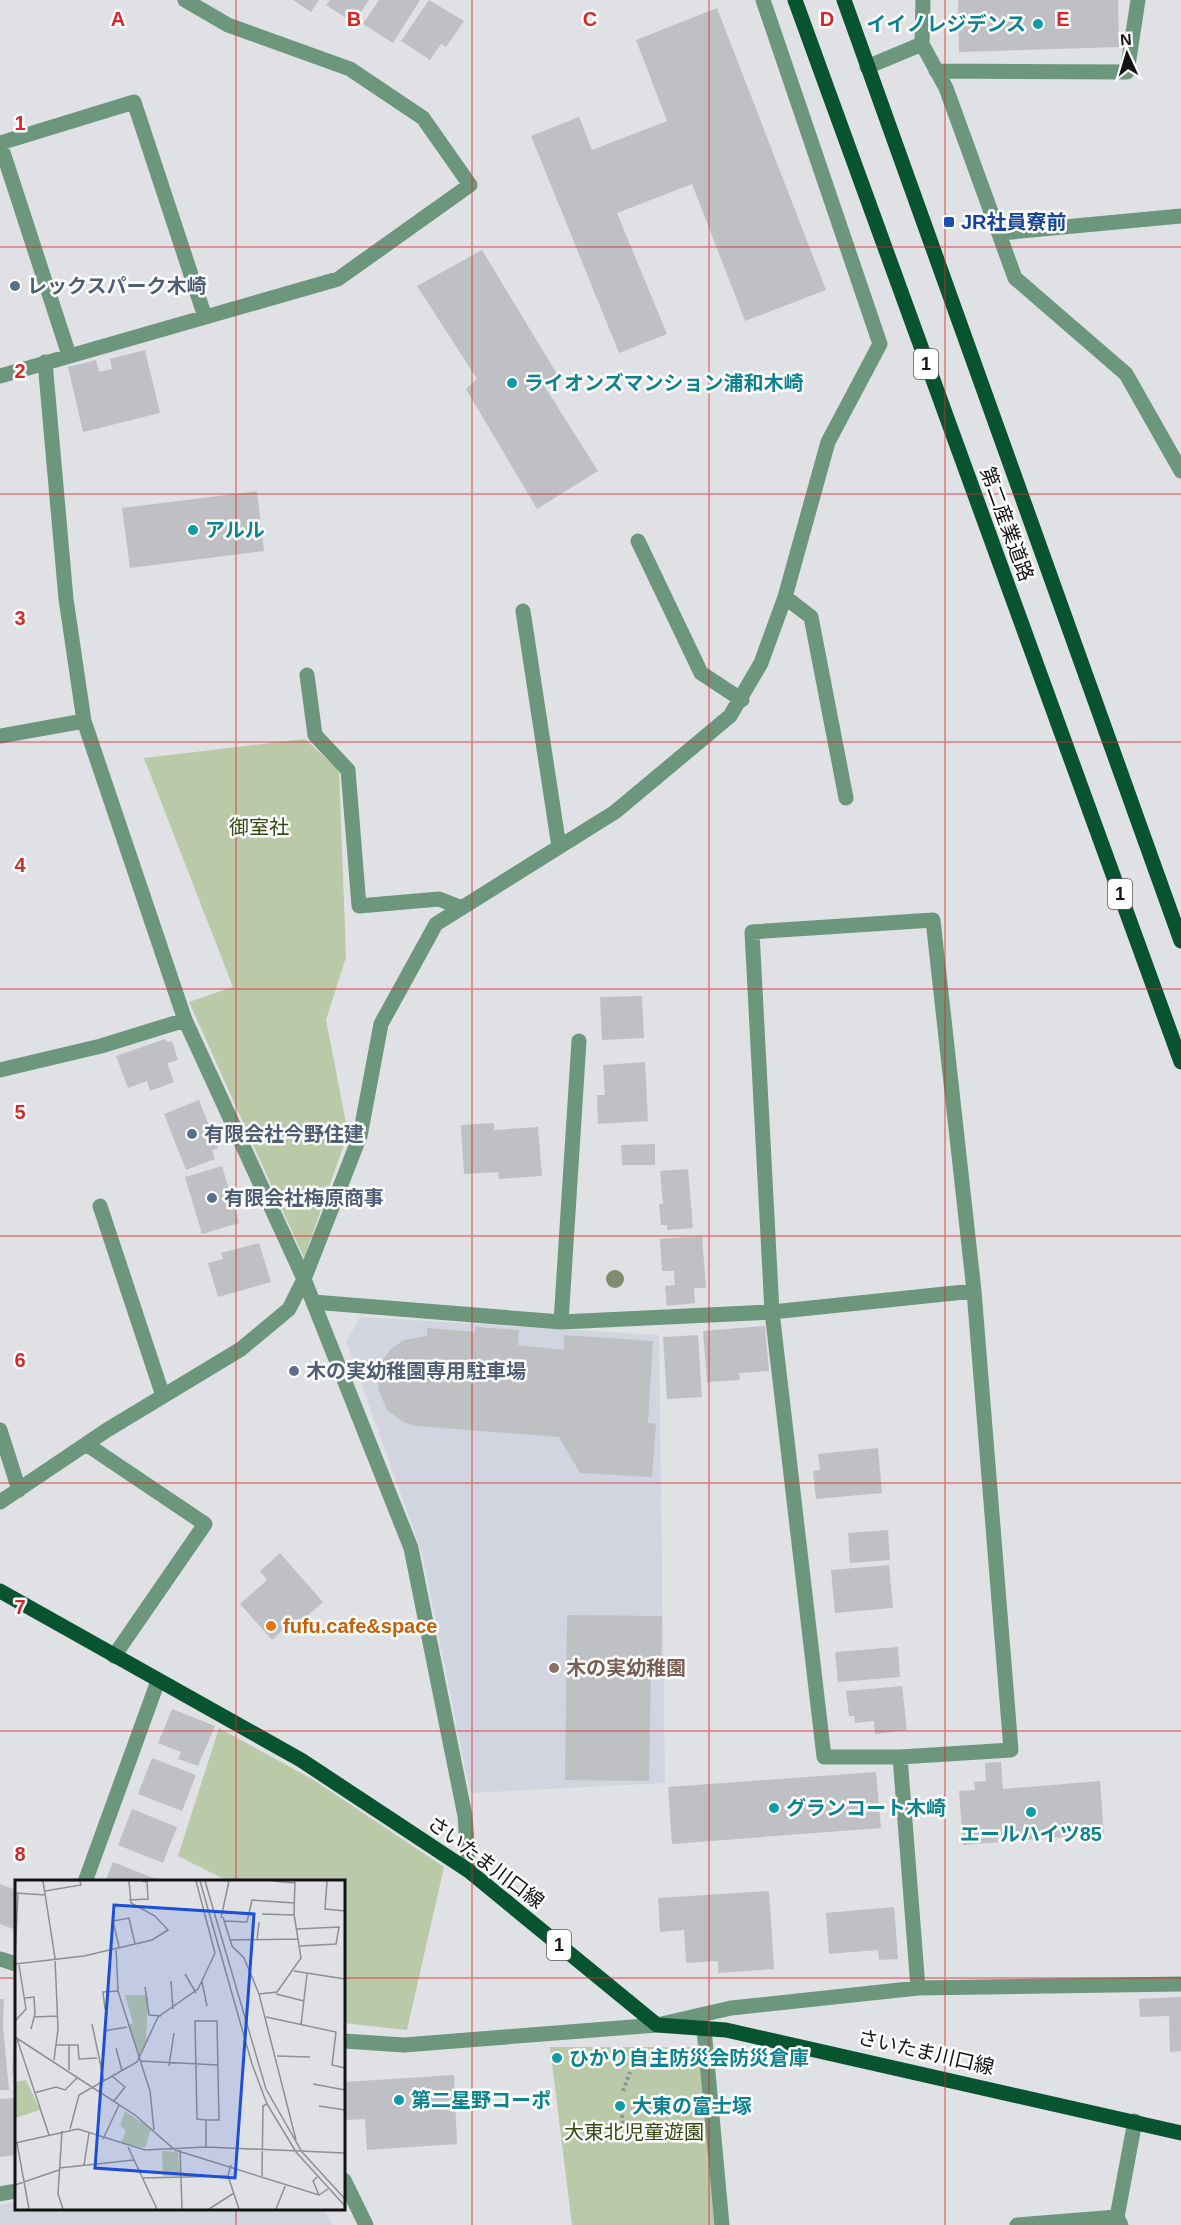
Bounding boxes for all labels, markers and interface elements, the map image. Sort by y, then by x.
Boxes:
text: A [111,8,125,30]
text: B [347,8,361,30]
text: C [583,8,597,30]
text: D [820,8,834,30]
text: E [1056,8,1070,30]
place label: イイノレジデンス [866,13,1026,35]
marker: イイノレジデンス [1031,17,1045,31]
north arrow [1097,24,1157,84]
text: N [1120,31,1132,48]
text: 1 [14,112,26,134]
place label: JR社員寮前 [961,211,1067,233]
marker: JR社員寮前 [942,215,956,229]
place label: レックスパーク木崎 [27,275,206,297]
marker: レックスパーク木崎 [8,279,22,293]
road number: 1 [914,349,938,379]
text: 2 [14,360,26,382]
place label: ライオンズマンション浦和木崎 [524,372,804,394]
marker: ライオンズマンション浦和木崎 [505,376,519,390]
street label: 第二産業道路 [976,464,1038,584]
place label: アルル [205,519,265,541]
marker: アルル [186,523,200,537]
text: 3 [14,607,26,629]
park label: 御室社 [229,816,289,838]
text: 4 [14,854,26,876]
road number: 1 [1108,879,1132,909]
text: 5 [14,1101,26,1123]
place label: 有限会社今野住建 [204,1123,364,1145]
marker: 有限会社今野住建 [185,1127,199,1141]
place label: 有限会社梅原商事 [224,1187,384,1209]
marker: 有限会社梅原商事 [205,1191,219,1205]
text: 6 [14,1349,26,1371]
place label: 木の実幼稚園専用駐車場 [306,1360,526,1382]
marker: 木の実幼稚園専用駐車場 [287,1364,301,1378]
text: 7 [14,1596,26,1618]
place label: fufu.cafe&space [283,1615,438,1637]
marker: fufu.cafe&space [264,1619,278,1633]
place label: 木の実幼稚園 [566,1657,686,1679]
marker: 木の実幼稚園 [547,1661,561,1675]
place label: グランコート木崎 [786,1797,946,1819]
marker: グランコート木崎 [767,1801,781,1815]
marker: エールハイツ85 [1024,1805,1038,1819]
street label: さいたま川口線 [424,1811,548,1913]
place label: エールハイツ85 [960,1823,1102,1845]
text: 8 [14,1843,26,1865]
inset map [15,1880,345,2210]
road number: 1 [547,1930,571,1960]
street label: さいたま川口線 [856,2026,996,2078]
place label: ひかり自主防災会防災倉庫 [569,2047,809,2069]
marker: ひかり自主防災会防災倉庫 [550,2051,564,2065]
place label: 第二星野コーポ [411,2089,551,2111]
marker: 第二星野コーポ [392,2093,406,2107]
place label: 大東の富士塚 [632,2095,752,2117]
marker: 大東の富士塚 [613,2099,627,2113]
park label: 大東北児童遊園 [564,2121,704,2143]

